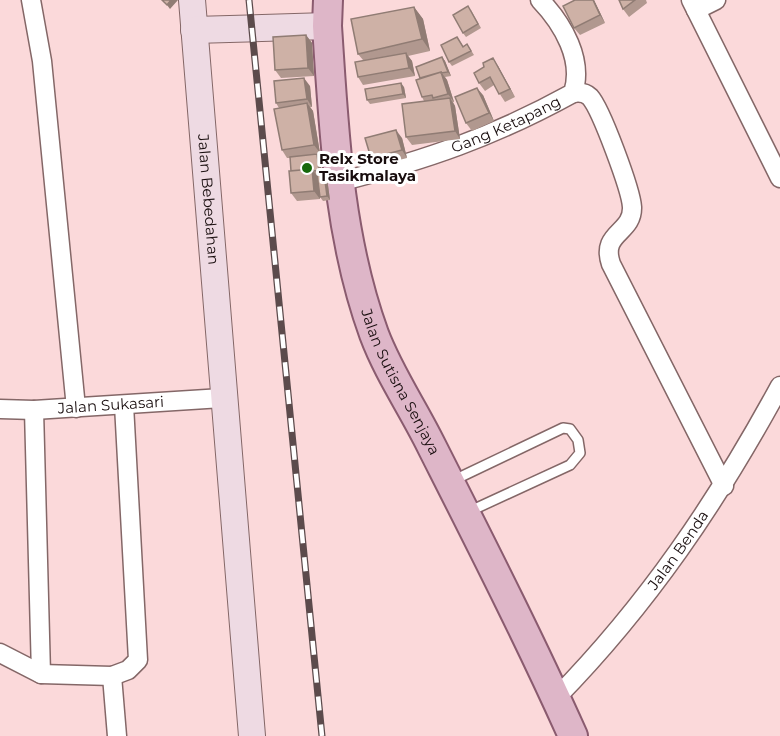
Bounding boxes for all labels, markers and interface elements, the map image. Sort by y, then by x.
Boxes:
street label: Gang Ketapang [448,91,564,157]
street label: Jalan Bebedahan [194,132,224,265]
place label: Relx Store Tasikmalaya [319,149,416,185]
marker: Relx Store Tasikmalaya [300,161,314,175]
street label: Jalan Sutisna Senjaya [357,305,444,458]
street label: Jalan Sukasari [56,392,165,418]
street label: Jalan Benda [643,507,712,594]

